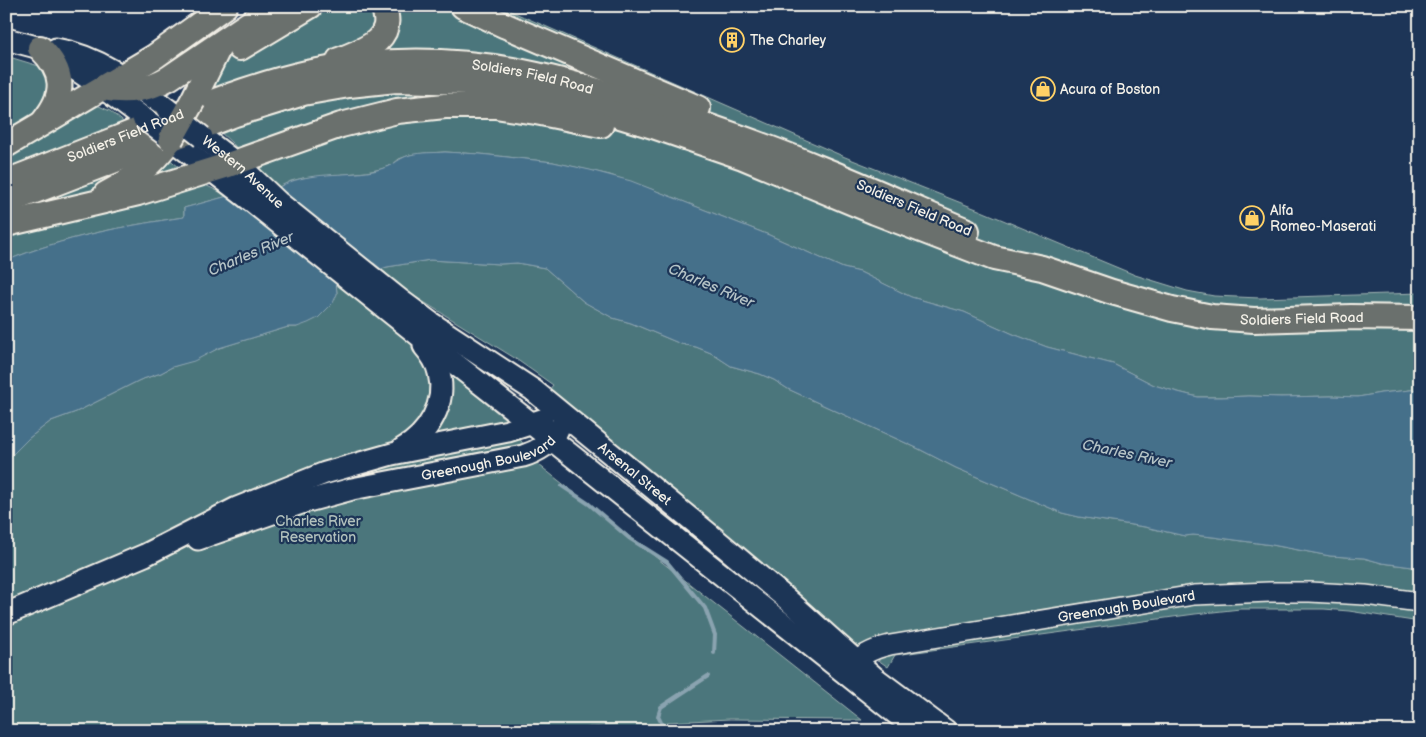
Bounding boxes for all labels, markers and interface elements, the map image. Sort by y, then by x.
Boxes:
building icon: The Charley [719,27,745,53]
place label: The Charley [750,32,827,49]
street label: Soldiers Field Road [471,56,595,98]
shop icon: Acura of Boston [1030,76,1056,102]
place label: Acura of Boston [1060,81,1160,98]
street label: Soldiers Field Road [65,105,186,166]
street label: Western Avenue [199,132,288,212]
street label: Soldiers Field Road [854,176,974,240]
place label: Alfa Romeo-Maserati [1270,202,1376,235]
shop icon: Alfa Romeo-Maserati [1239,205,1265,231]
water label: Charles River [205,227,298,281]
water label: Charles River [665,259,758,313]
street label: Soldiers Field Road [1240,308,1364,329]
street label: Greenough Boulevard [420,432,559,484]
water label: Charles River [1080,435,1175,473]
street label: Arsenal Street [595,438,676,509]
park label: Charles River Reservation [275,513,362,546]
street label: Greenough Boulevard [1056,586,1196,626]

